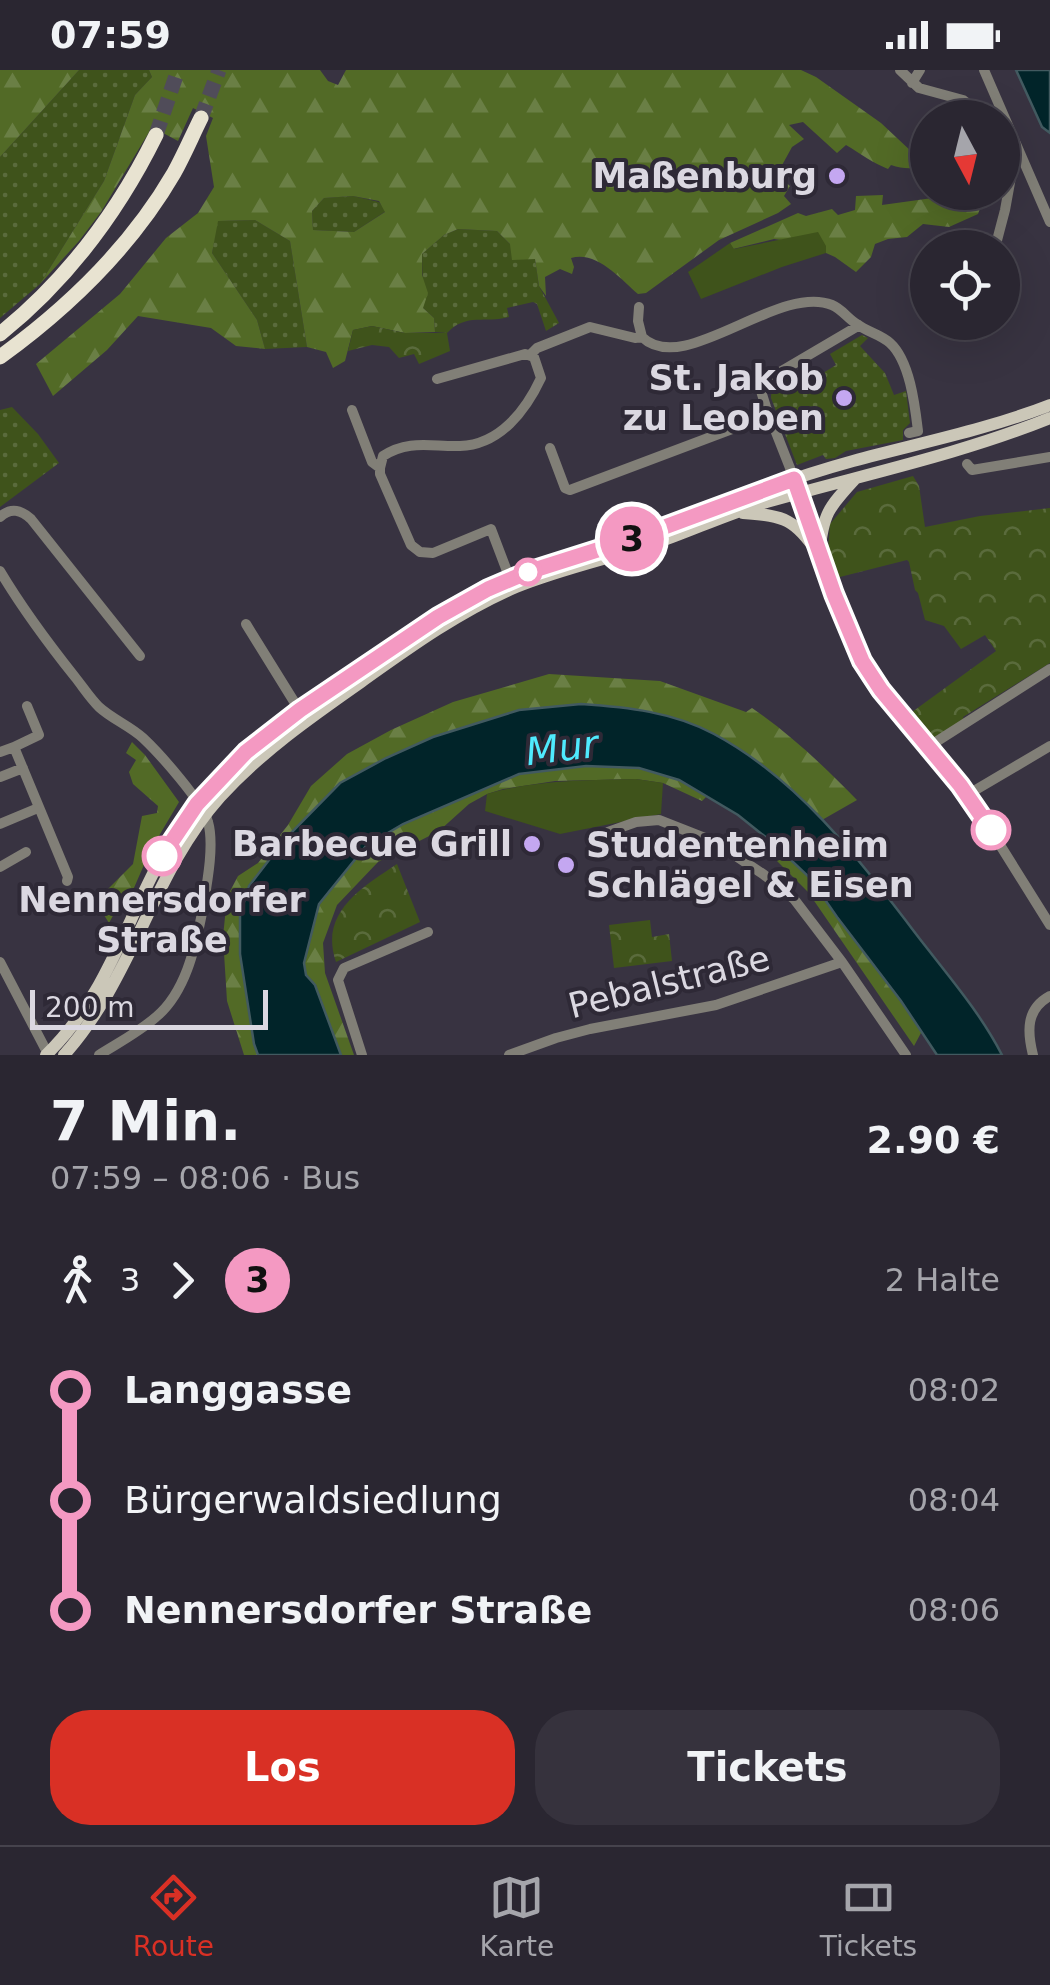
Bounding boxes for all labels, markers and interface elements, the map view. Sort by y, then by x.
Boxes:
text: 07:59 [50,13,171,57]
north arrow [910,100,1020,210]
map controls [910,100,1020,340]
place label: Maßenburg [592,156,817,196]
marker: Maßenburg [826,165,848,187]
button: locate [910,230,1020,340]
place label: St. Jakob zu Leoben [623,358,824,438]
marker: St. Jakob zu Leoben [833,387,855,409]
line badge: 3 [600,506,664,572]
text: 3 [620,519,644,559]
unlabelled marker [515,559,541,585]
water label: Mur [523,721,603,774]
unlabelled marker [972,811,1010,849]
place label: Barbecue Grill [232,824,512,864]
place label: Studentenheim Schlägel & Eisen [586,825,914,905]
marker: Barbecue Grill [521,833,543,855]
marker: Nennersdorfer Straße [143,837,181,875]
marker: Studentenheim Schlägel & Eisen [555,854,577,876]
place label: Nennersdorfer Straße [18,880,306,960]
street label: Pebalstraße [564,938,774,1026]
scale bar [30,985,268,1030]
text: 200 m [45,991,135,1024]
text: 7 Min. [50,1089,241,1153]
text: 2.90 € [867,1118,1000,1162]
text: 07:59 – 08:06 · Bus [50,1159,360,1197]
icon: walk [50,1253,105,1308]
icon: forward [155,1253,210,1308]
text: 3 [245,1260,270,1300]
text: 3 [120,1261,140,1299]
text: 2 Halte [885,1261,1000,1299]
text: Langgasse [124,1368,352,1412]
text: 08:02 [908,1371,1000,1409]
text: Bürgerwaldsiedlung [124,1478,502,1522]
text: 08:04 [908,1481,1000,1519]
text: Nennersdorfer Straße [124,1588,592,1632]
text: 08:06 [908,1591,1000,1629]
button: Los [50,1710,515,1825]
button: Tickets [535,1710,1000,1825]
tab: Route [133,1870,214,1963]
tab: Karte [480,1870,554,1963]
tab: Tickets [820,1870,917,1963]

